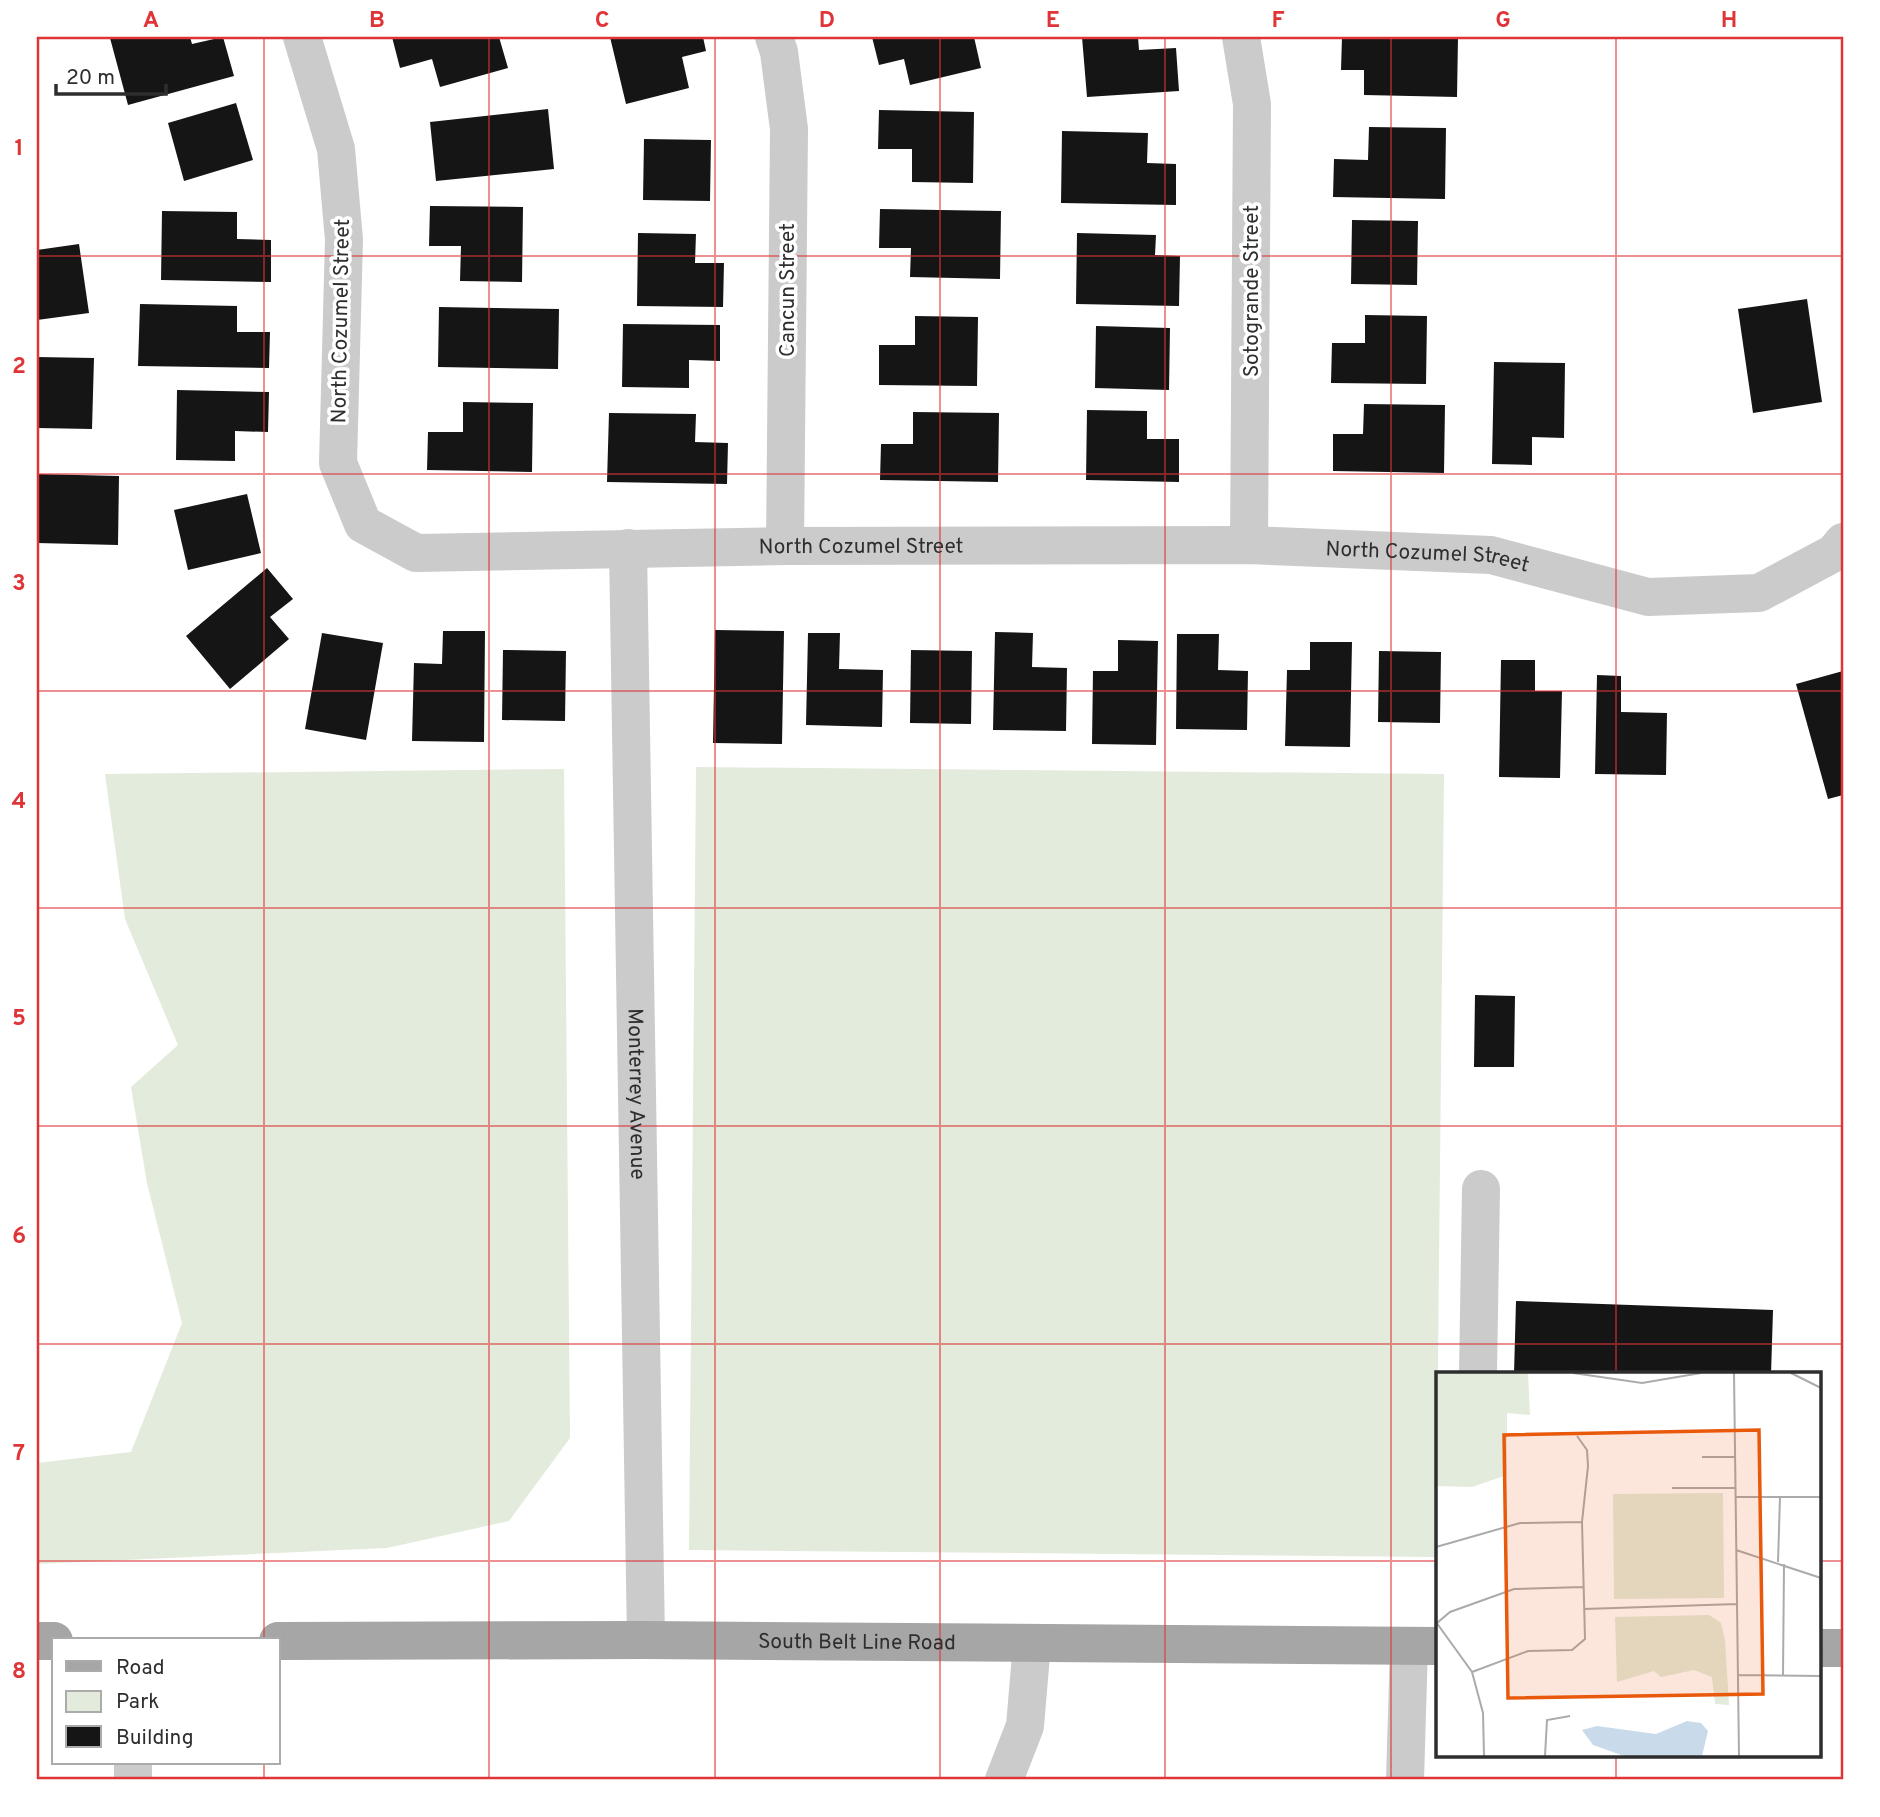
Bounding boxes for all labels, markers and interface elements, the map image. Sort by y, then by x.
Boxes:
text: A [143,7,159,36]
text: B [369,7,385,36]
text: C [595,7,609,36]
text: D [819,7,835,36]
text: E [1046,7,1060,36]
text: F [1271,7,1285,36]
text: G [1495,7,1511,36]
text: H [1721,7,1737,36]
scale bar [56,52,166,96]
text: 20 m [66,65,115,92]
text: 1 [14,135,24,164]
street label: Sotogrande Street [1239,205,1266,377]
street label: North Cozumel Street [326,218,357,424]
street label: Cancun Street [775,223,802,357]
text: 2 [12,353,26,382]
street label: North Cozumel Street [758,534,964,561]
street label: North Cozumel Street [1325,536,1532,580]
text: 3 [12,570,26,599]
text: 4 [12,788,26,817]
text: 5 [12,1005,26,1034]
street label: Monterrey Avenue [621,1008,650,1180]
text: 6 [12,1223,26,1252]
inset map [1436,1372,1820,1758]
text: 7 [13,1440,25,1469]
street label: South Belt Line Road [758,1629,956,1657]
legend [52,1638,280,1764]
text: Road [116,1655,165,1682]
text: 8 [12,1658,26,1687]
text: Park [116,1689,159,1716]
text: Building [116,1725,194,1752]

